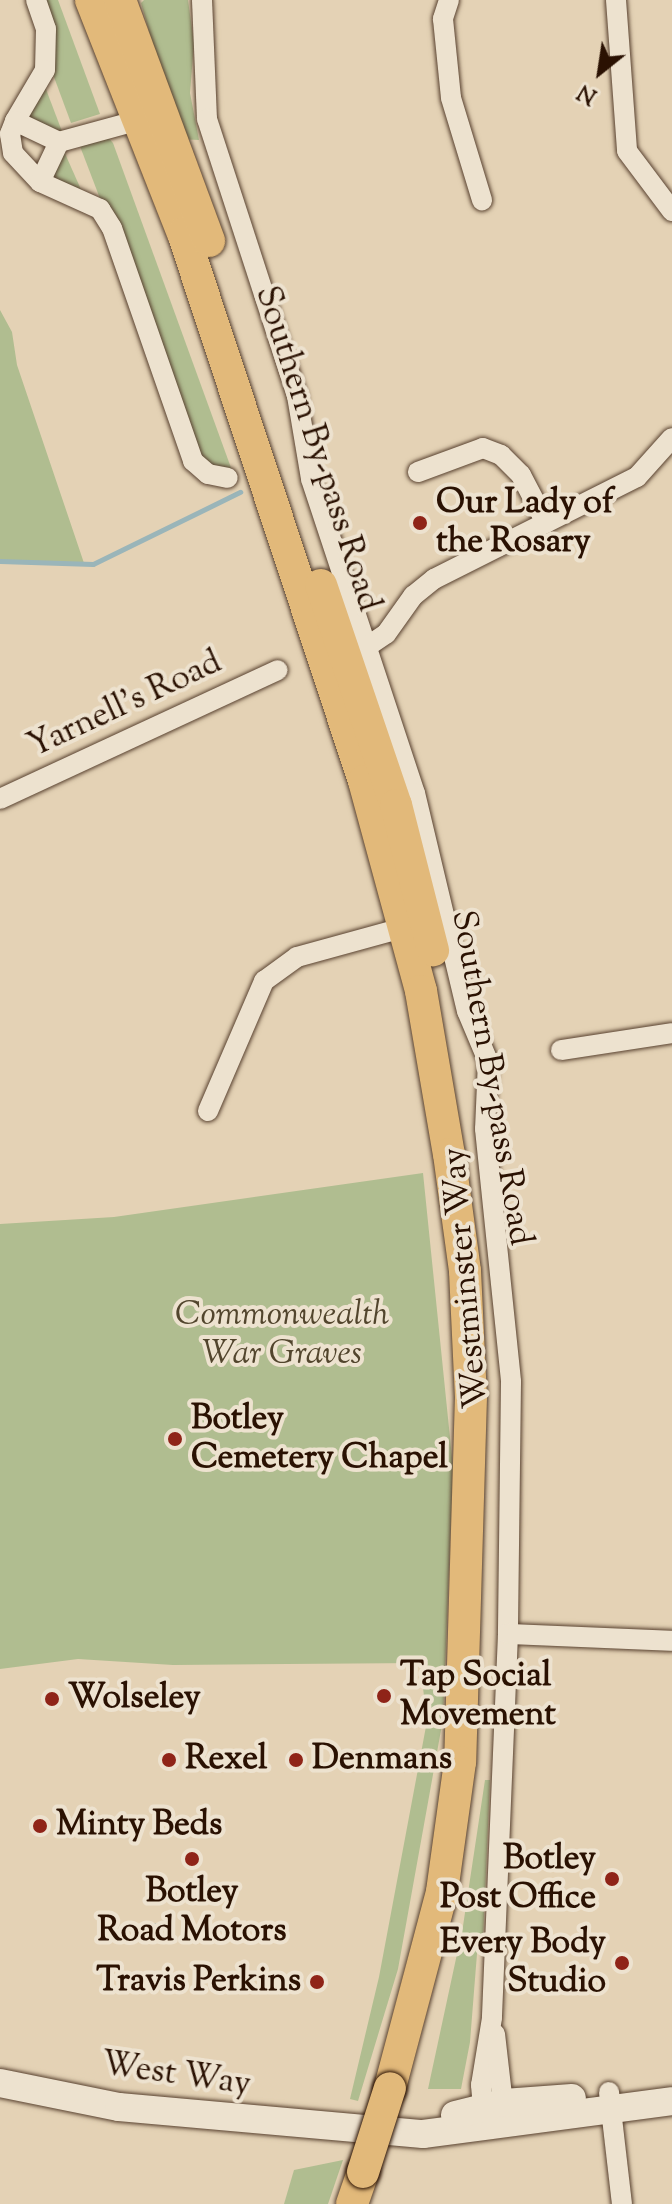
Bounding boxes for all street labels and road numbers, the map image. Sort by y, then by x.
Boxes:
street label: Southern By-pass Road [245,281,389,617]
street label: Yarnell's Road [22,642,228,768]
street label: Southern By-pass Road [441,907,541,1249]
street label: Westminster Way [434,1146,498,1410]
street label: West Way [99,2044,253,2106]

